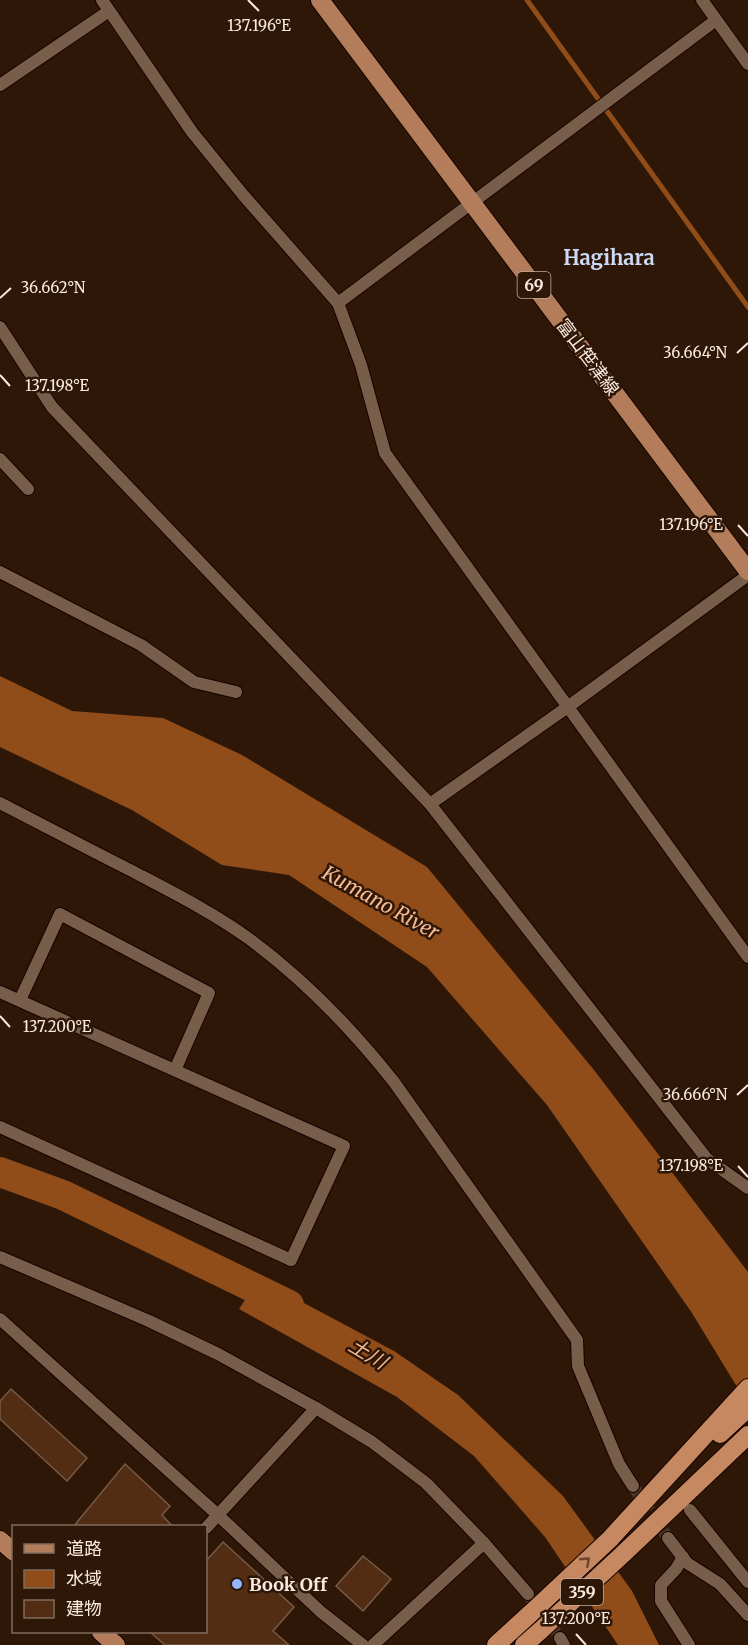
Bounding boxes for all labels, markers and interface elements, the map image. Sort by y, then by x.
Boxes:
text: 137.196°E [227,16,291,35]
district label: Hagihara [563,245,655,270]
road number: 69 [518,272,550,298]
text: 36.662°N [21,278,86,297]
street label: 富山笹津線 [552,314,624,400]
text: 36.664°N [663,343,727,362]
text: 137.198°E [25,376,90,395]
text: 137.196°E [659,515,723,534]
water label: Kumano River [317,859,445,945]
text: 137.200°E [23,1017,92,1036]
text: 36.666°N [663,1085,728,1104]
text: 137.198°E [659,1156,724,1175]
water label: 土川 [344,1332,393,1375]
legend [12,1525,207,1633]
text: 道路 [66,1537,102,1560]
one-way arrow [579,1557,589,1568]
text: 水域 [66,1567,102,1590]
place label: Book Off [249,1573,328,1596]
marker: Book Off [230,1577,244,1591]
road number: 359 [561,1579,603,1605]
text: 建物 [66,1597,102,1620]
text: 137.200°E [542,1609,611,1628]

